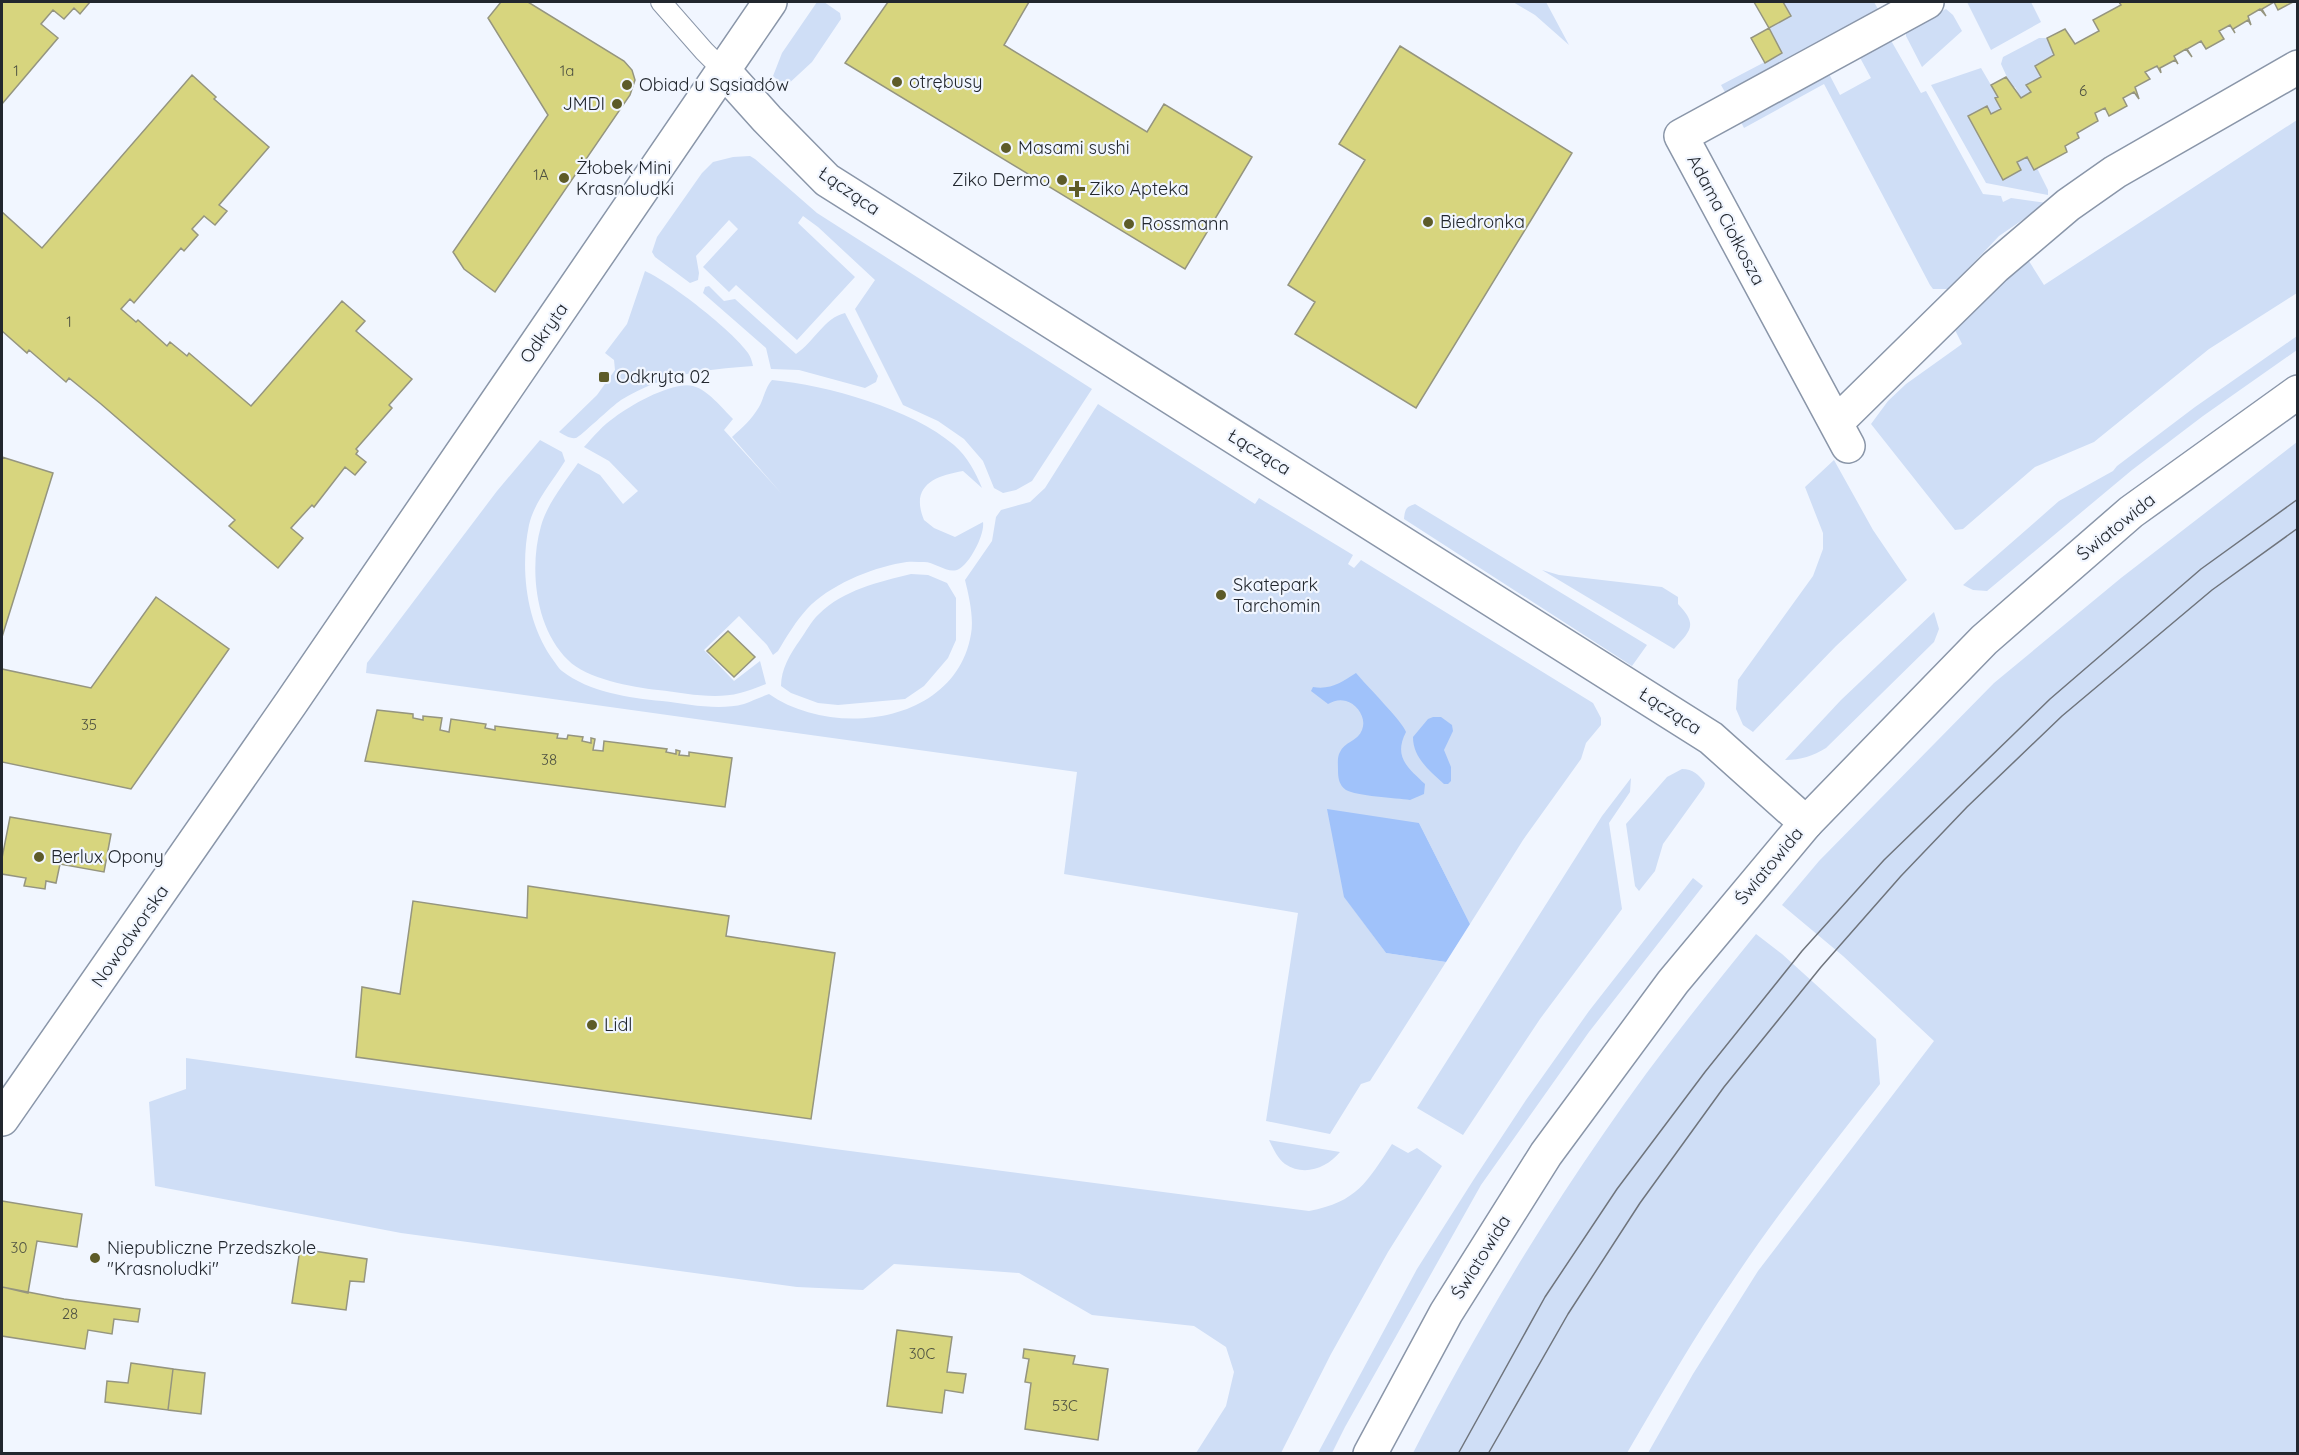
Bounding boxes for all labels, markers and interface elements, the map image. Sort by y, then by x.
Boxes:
house number: 1 [13,61,19,80]
house number: 1a [560,61,574,80]
place label: otrębusy [909,70,983,93]
place label: Obiad u Sąsiadów [639,73,789,96]
marker: otrębusy [890,75,904,89]
marker: Obiad u Sąsiadów [620,78,634,92]
house number: 6 [2079,81,2087,100]
place label: JMDI [562,92,605,115]
marker: JMDI [610,97,624,111]
place label: Masami sushi [1018,136,1130,159]
marker: Masami sushi [999,141,1013,155]
street label: Adama Ciołkosza [1682,151,1770,289]
place label: Żłobek Mini Krasnoludki [576,156,674,200]
street label: Łącząca [814,161,885,220]
house number: 1A [533,165,549,184]
place label: Ziko Dermo [952,168,1050,191]
marker: Żłobek Mini Krasnoludki [557,171,571,185]
marker: Ziko Dermo [1055,173,1069,187]
place label: Ziko Apteka [1089,177,1189,200]
marker: Ziko Apteka [1070,182,1084,196]
place label: Biedronka [1440,210,1525,233]
place label: Rossmann [1141,212,1229,235]
marker: Biedronka [1421,215,1435,229]
marker: Rossmann [1122,217,1136,231]
street label: Odkryta [514,298,573,367]
house number: 1 [66,312,72,331]
place label: Odkryta 02 [616,365,710,388]
marker: Odkryta 02 [597,370,611,384]
street label: Łącząca [1223,423,1295,480]
street label: Światowida [2072,488,2160,565]
place label: Skatepark Tarchomin [1233,573,1321,617]
marker: Skatepark Tarchomin [1214,588,1228,602]
street label: Łącząca [1634,682,1706,739]
house number: 35 [81,715,97,734]
house number: 38 [541,750,557,769]
street label: Światowida [1729,822,1808,909]
place label: Berlux Opony [51,845,164,868]
marker: Berlux Opony [32,850,46,864]
street label: Nowodworska [86,880,173,991]
place label: Lidl [604,1013,632,1036]
marker: Lidl [585,1018,599,1032]
street label: Światowida [1446,1211,1515,1303]
place label: Niepubliczne Przedszkole "Krasnoludki" [107,1236,316,1280]
house number: 30 [11,1238,27,1257]
marker: Niepubliczne Przedszkole "Krasnoludki" [88,1251,102,1265]
house number: 28 [62,1304,78,1323]
house number: 30C [909,1344,935,1363]
house number: 53C [1052,1396,1078,1415]

